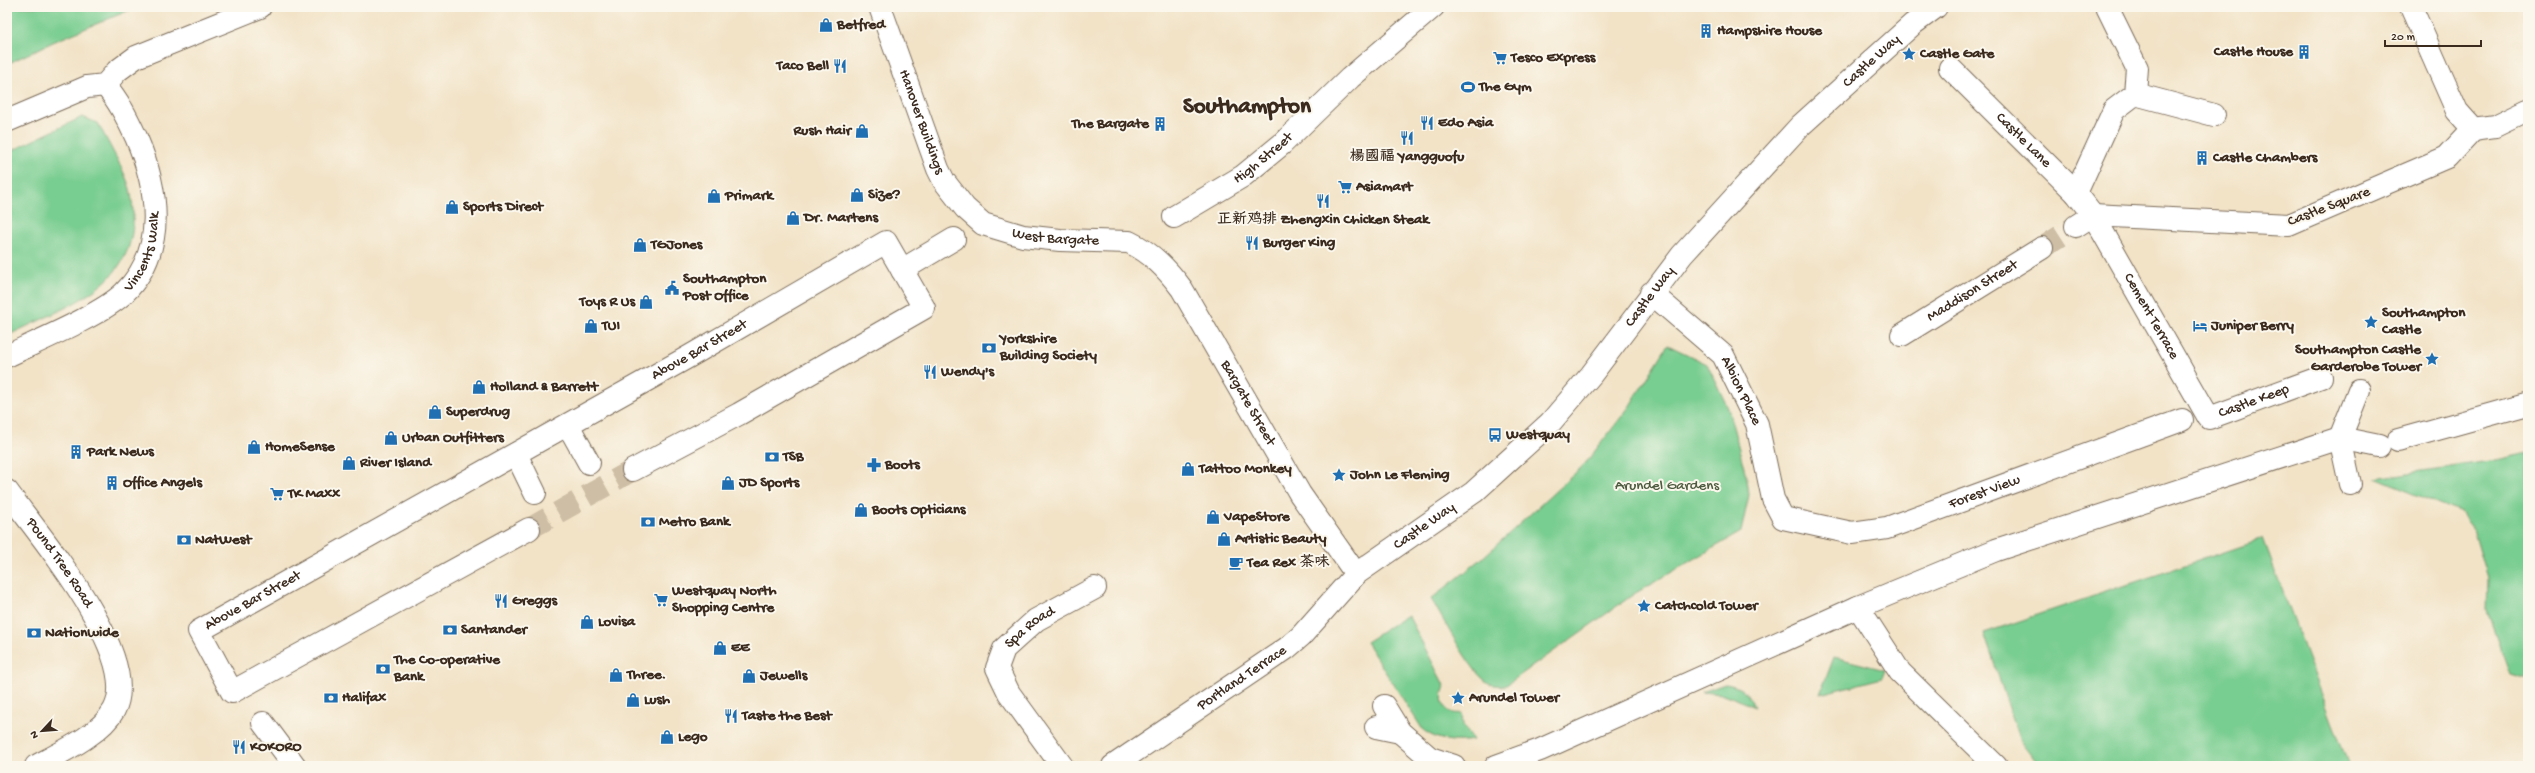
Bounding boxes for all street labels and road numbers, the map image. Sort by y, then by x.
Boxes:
street label: Castle Way [1839,30,1905,92]
street label: Hanover Buildings [894,67,948,178]
street label: Castle Lane [1991,109,2055,172]
street label: High Street [1230,128,1298,188]
street label: Castle Square [2285,183,2373,231]
street label: Vincents Walk [120,211,164,297]
street label: West Bargate [1009,224,1100,250]
street label: Maddison Street [1924,255,2023,326]
street label: Castle Way [1622,263,1679,331]
street label: Cement Terrace [2119,270,2183,363]
street label: Above Bar Street [648,315,752,385]
street label: Albion Place [1716,353,1765,429]
street label: Bargate Street [1216,356,1280,451]
street label: Castle Keep [2216,380,2292,423]
street label: Forest View [1945,471,2023,514]
street label: Castle Way [1390,498,1459,554]
street label: Pound Tree Road [21,514,97,612]
street label: Above Bar Street [202,566,306,635]
street label: Spa Road [1001,602,1059,653]
street label: Portland Terrace [1193,642,1290,716]

